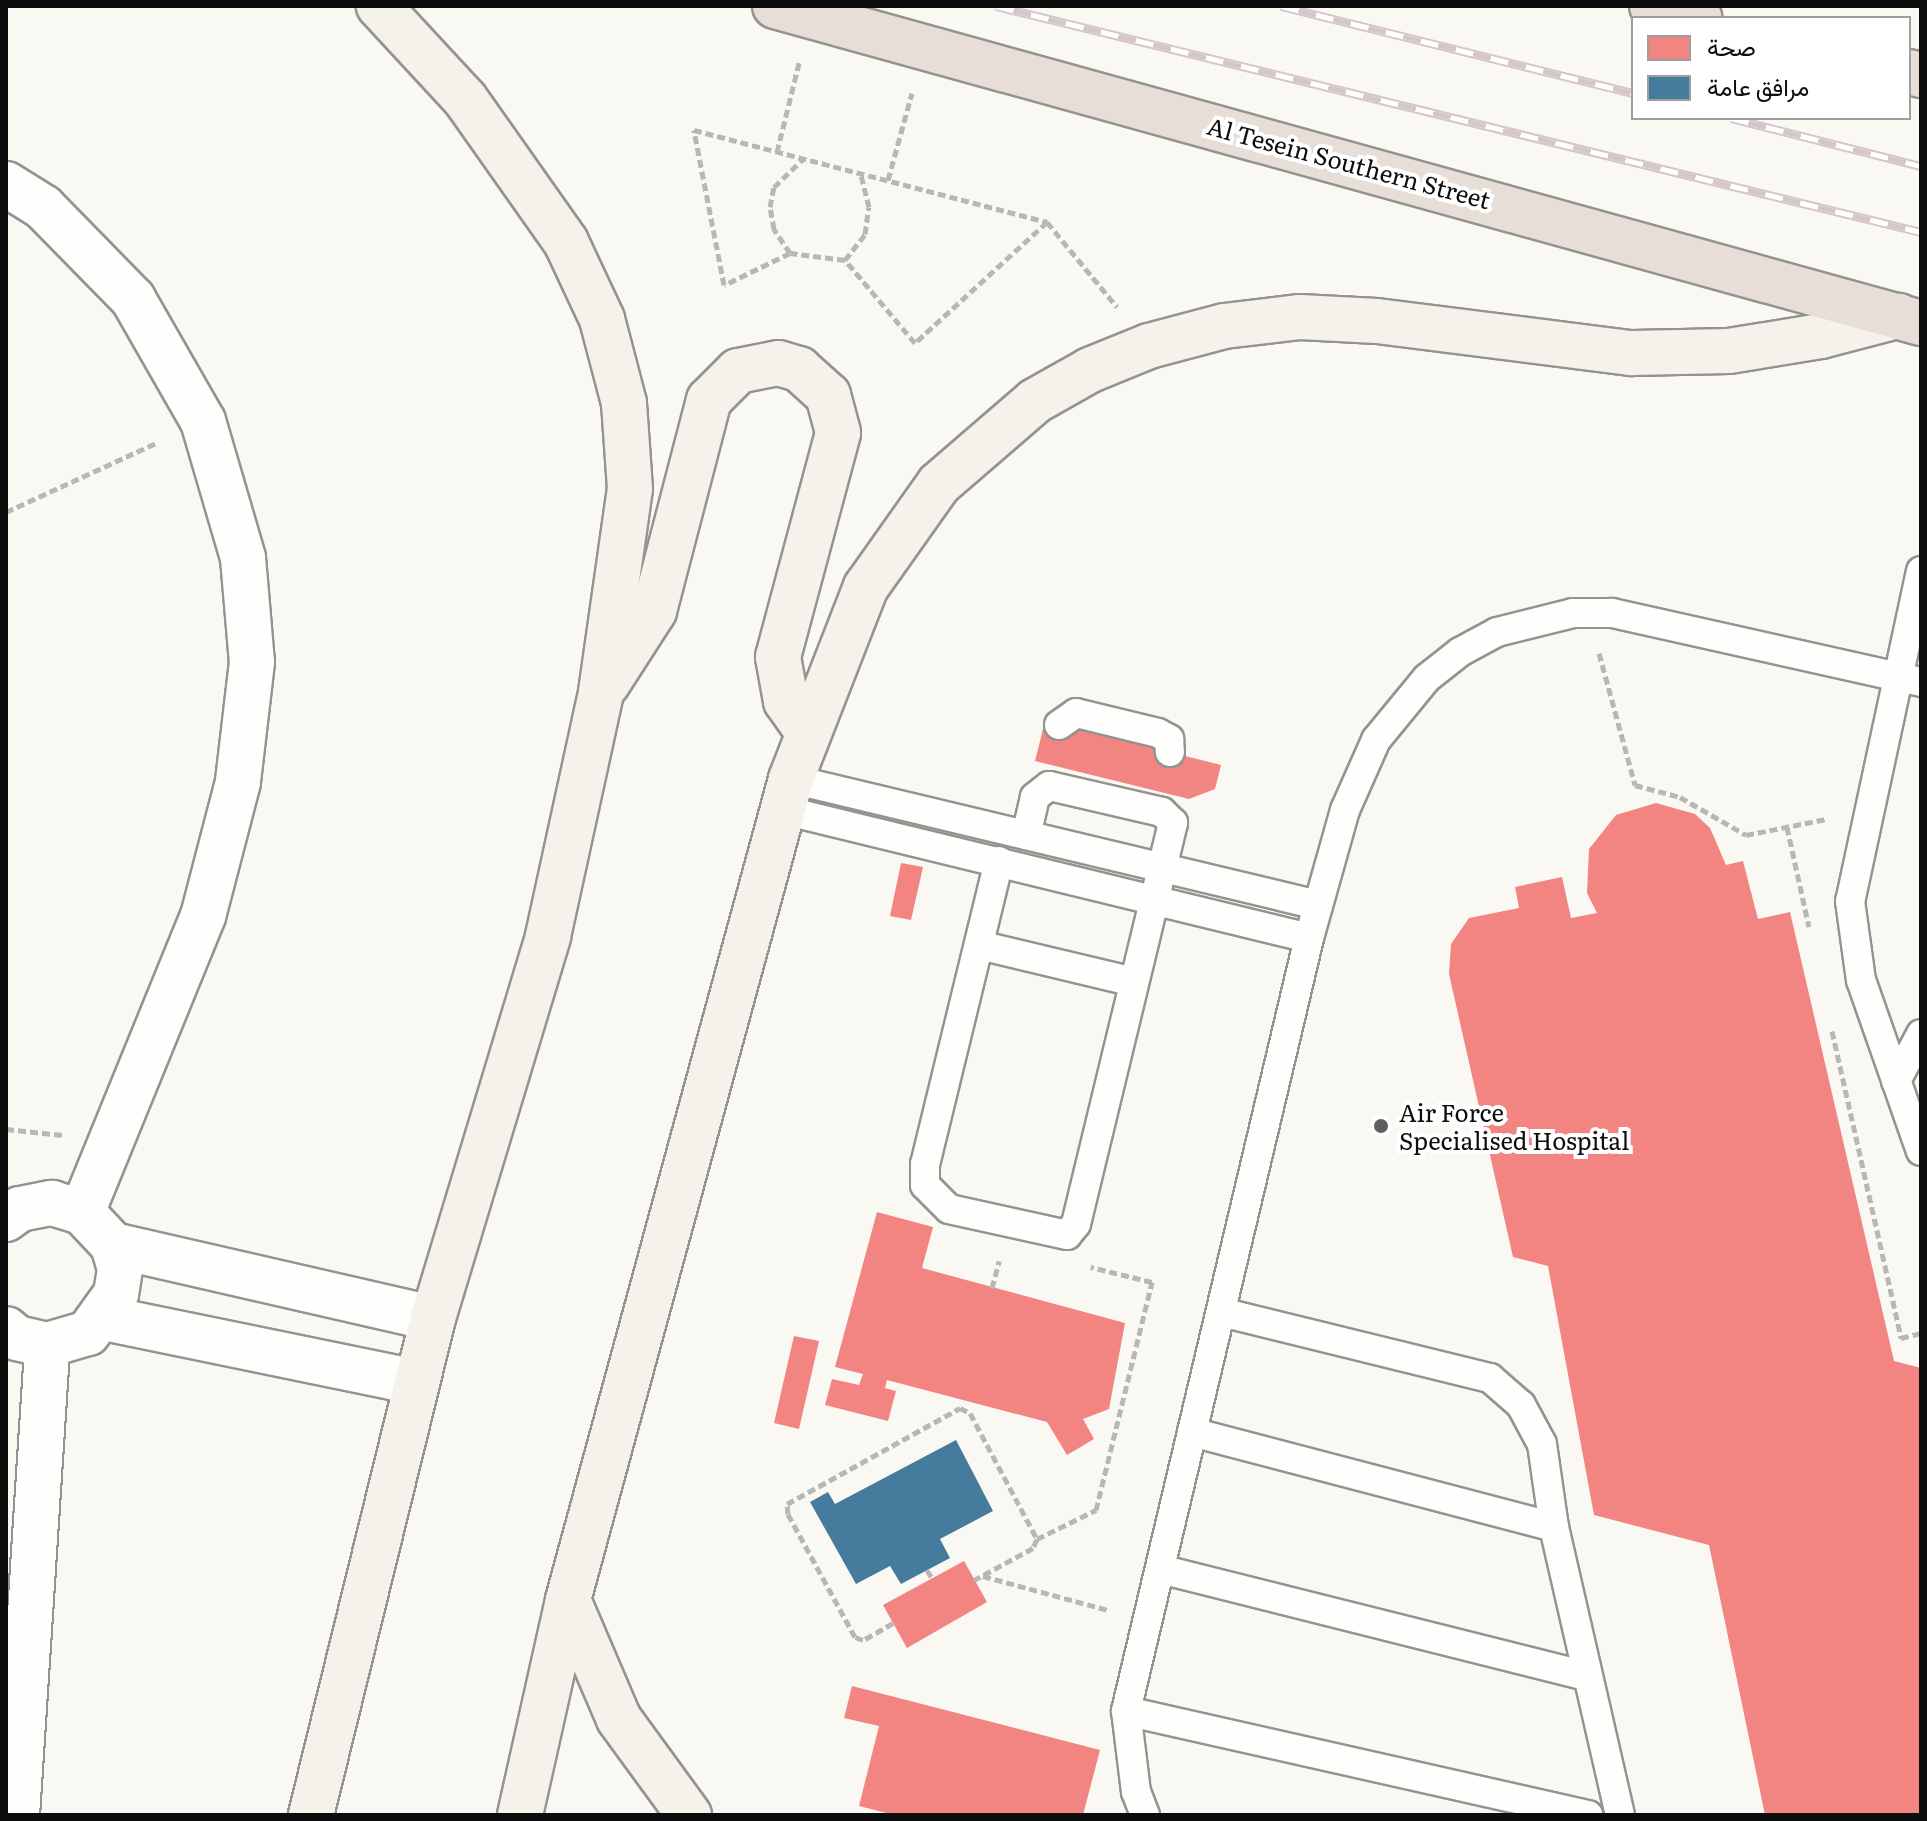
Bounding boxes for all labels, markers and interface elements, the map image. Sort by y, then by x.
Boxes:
legend [1631,16,1911,120]
text: صحة [1707,28,1756,63]
text: مرافق عامة [1707,68,1809,103]
street label: Al Tesein Southern Street [1204,110,1494,214]
place label: Air Force Specialised Hospital [1399,1098,1629,1154]
marker: Air Force Specialised Hospital [1370,1115,1392,1137]

